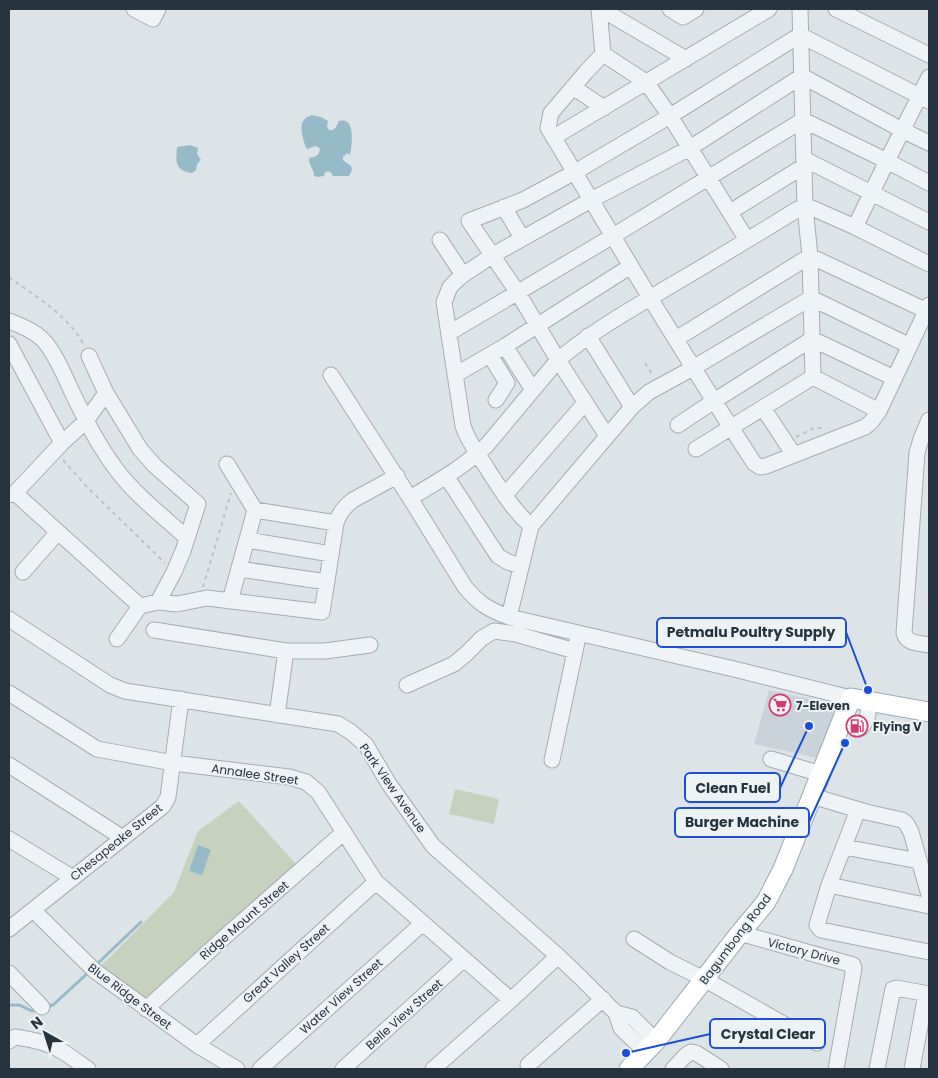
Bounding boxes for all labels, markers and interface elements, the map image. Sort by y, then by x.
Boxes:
callout: Petmalu Poultry Supply [657,618,846,647]
text: Petmalu Poultry Supply [667,622,835,642]
supermarket icon: 7-Eleven [768,693,792,717]
place label: 7-Eleven [796,697,850,714]
fuel station icon: Flying V [845,714,869,738]
place label: Flying V [873,718,922,735]
street label: Park View Avenue [356,740,430,836]
street label: Annalee Street [210,759,300,789]
callout: Clean Fuel [685,773,780,802]
text: Clean Fuel [695,778,771,798]
street label: Chesapeake Street [66,799,166,885]
callout: Burger Machine [675,808,809,837]
text: Burger Machine [685,812,799,832]
street label: Ridge Mount Street [196,876,292,964]
street label: Bagumbong Road [695,890,775,988]
street label: Great Valley Street [239,919,333,1007]
street label: Victory Drive [766,933,842,969]
street label: Water View Street [296,954,386,1038]
street label: Blue Ridge Street [85,959,175,1033]
street label: Belle View Street [362,975,446,1053]
north arrow [20,1008,70,1058]
text: N [26,1012,47,1034]
callout: Crystal Clear [710,1019,825,1048]
text: Crystal Clear [721,1024,815,1044]

